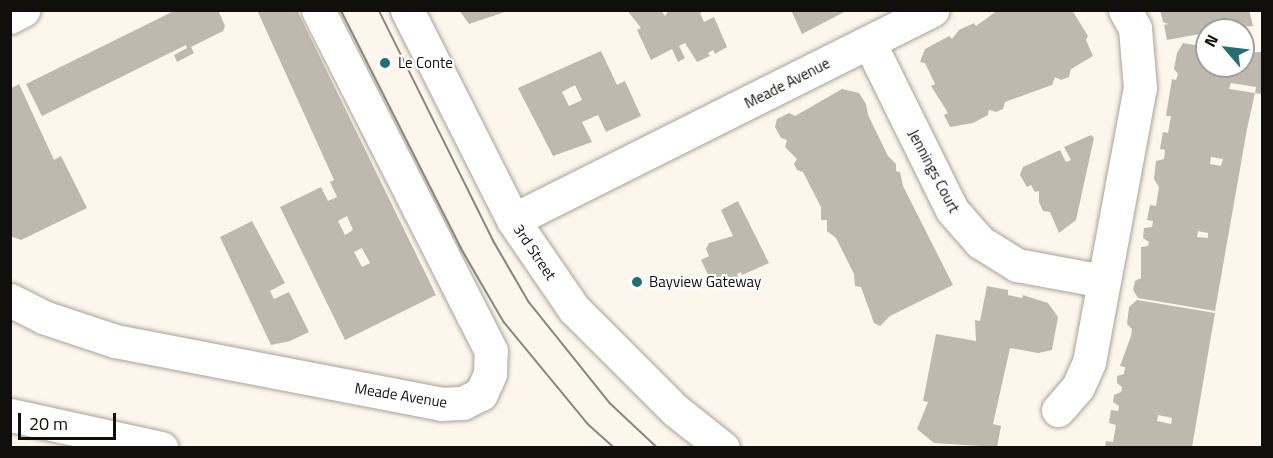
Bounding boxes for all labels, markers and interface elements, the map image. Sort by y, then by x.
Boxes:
north arrow [1195,18,1255,78]
text: N [1198,30,1224,51]
marker: Le Conte [376,54,394,72]
place label: Le Conte [398,54,453,72]
street label: Meade Avenue [741,54,833,112]
street label: Jennings Court [905,126,963,216]
street label: 3rd Street [510,221,560,283]
place label: Bayview Gateway [649,273,761,291]
marker: Bayview Gateway [630,275,644,289]
street label: Meade Avenue [353,379,449,411]
scale bar [21,401,118,439]
text: 20 m [29,410,68,437]

